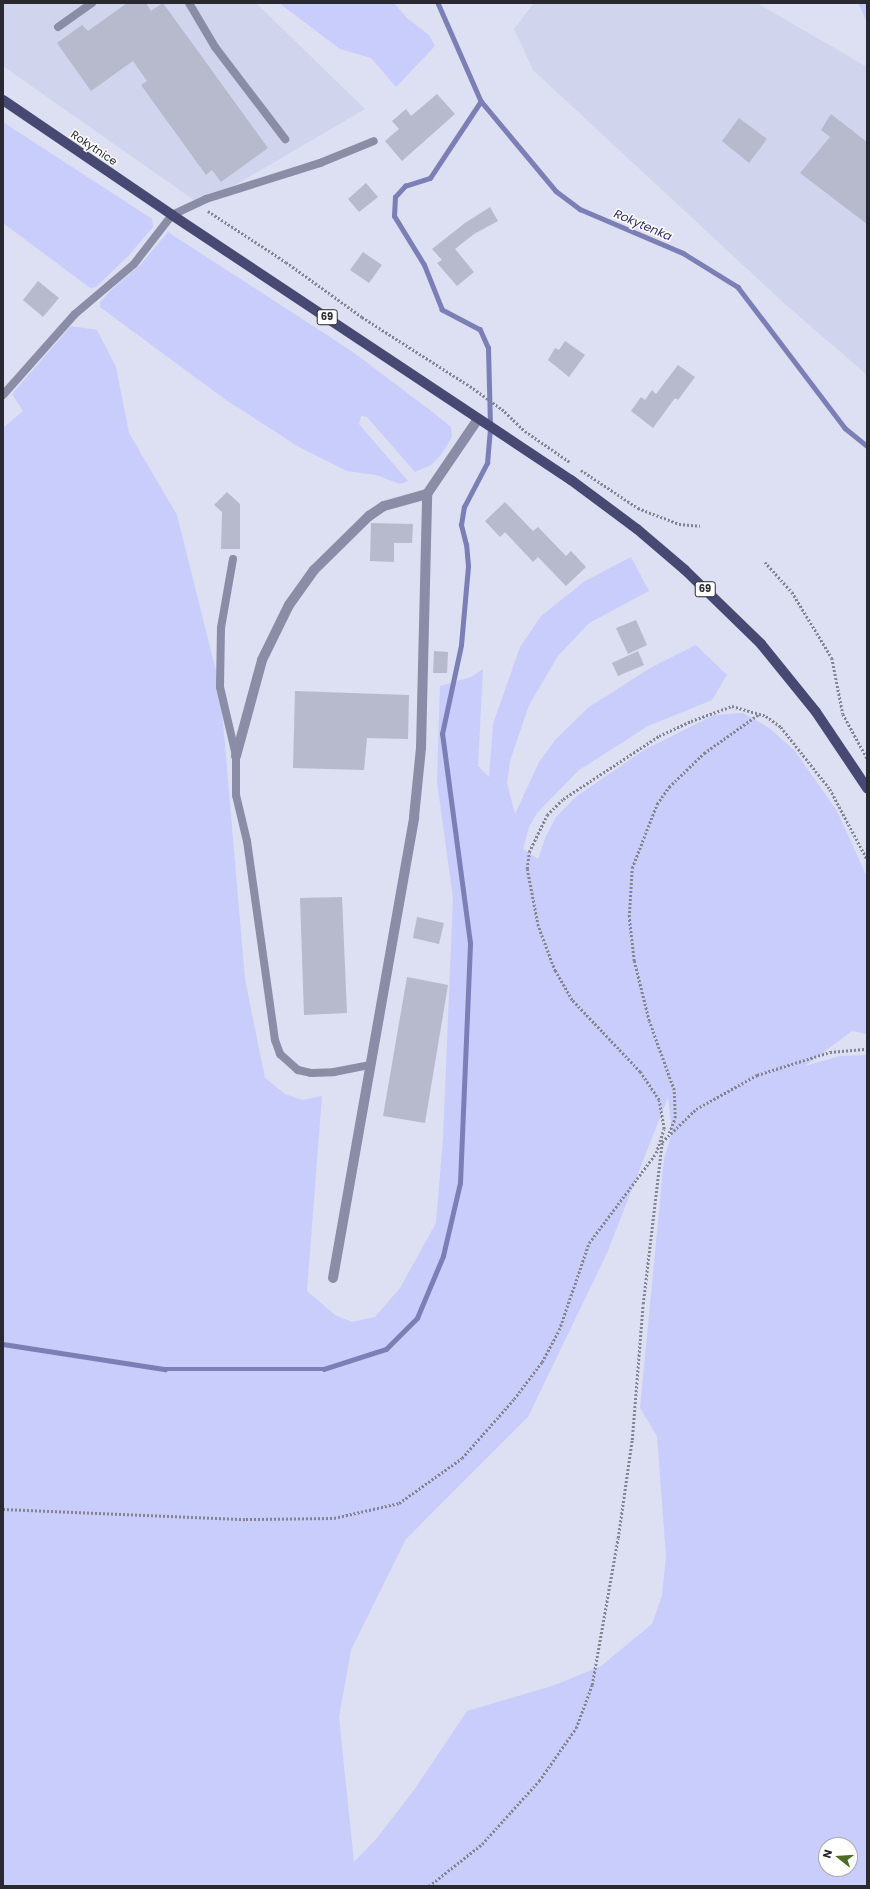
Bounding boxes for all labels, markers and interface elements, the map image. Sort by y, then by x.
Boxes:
street label: Rokytnice [68,128,120,168]
water label: Rokytenka [612,206,674,244]
road number: 69 [316,309,338,325]
road number: 69 [694,581,716,597]
north arrow [818,1837,858,1877]
text: N [819,1847,836,1860]

